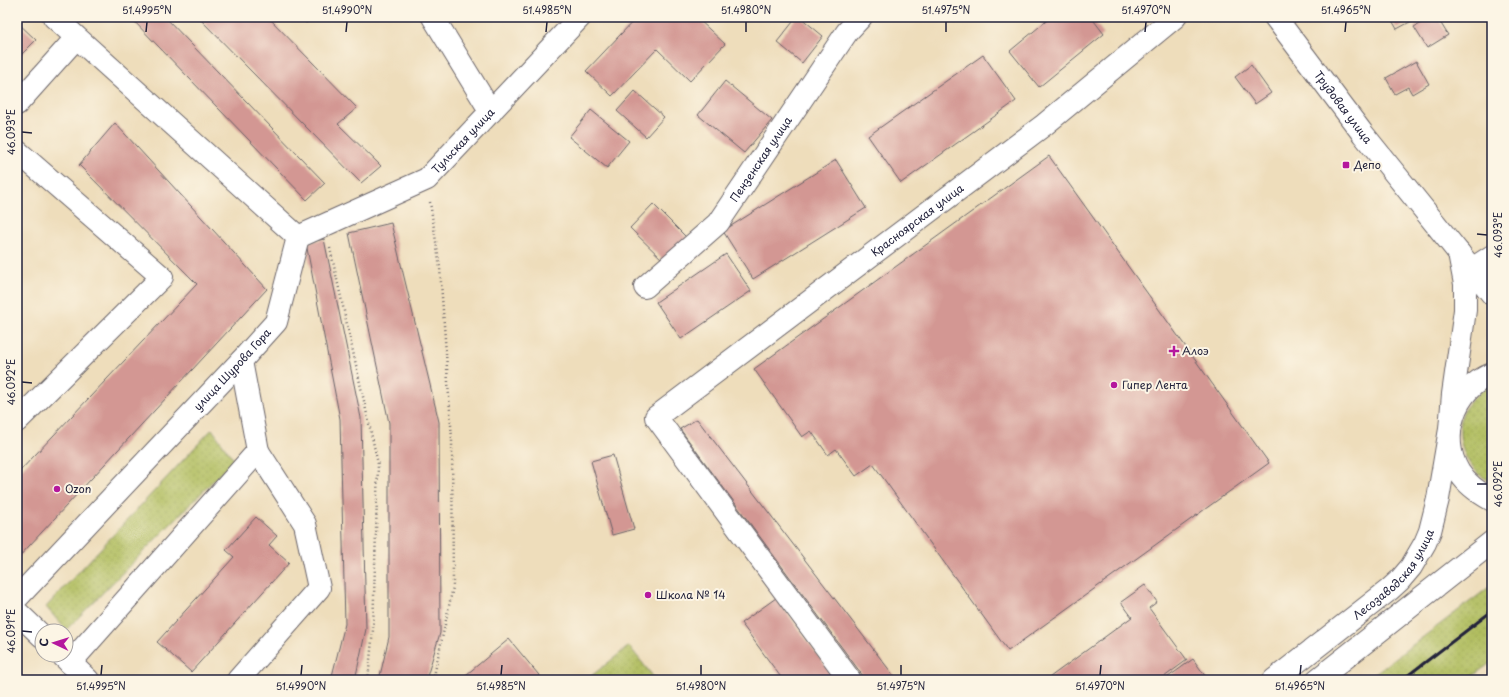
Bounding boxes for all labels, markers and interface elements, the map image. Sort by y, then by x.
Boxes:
text: 51.4995°N [122,2,172,17]
text: 51.4990°N [322,2,373,17]
text: 51.4985°N [522,2,572,17]
text: 51.4980°N [721,2,771,17]
text: 51.4975°N [922,2,971,17]
text: 51.4970°N [1121,2,1171,17]
text: 51.4965°N [1321,2,1371,17]
street label: Трудовая улица [1310,67,1377,147]
street label: Тульская улица [427,104,498,177]
text: 46.093°E [3,109,18,155]
street label: Пензенская улица [725,113,796,205]
place label: Депо [1353,156,1381,173]
marker: Депо [1341,160,1351,170]
street label: Красноярская улица [867,179,967,260]
text: 46.093°E [1490,212,1505,258]
street label: улица Шурова Гора [189,324,275,414]
place label: Алоэ [1182,342,1209,359]
marker: Алоэ [1169,346,1179,356]
text: 46.092°E [3,359,18,405]
place label: Гипер Лента [1122,376,1188,393]
marker: Гипер Лента [1109,380,1119,390]
text: 46.092°E [1490,461,1505,507]
place label: Ozon [65,480,91,497]
marker: Ozon [52,484,62,494]
street label: Лесозаводская улица [1349,526,1438,623]
place label: Школа № 14 [656,586,726,603]
marker: Школа № 14 [643,590,653,600]
text: 46.091°E [3,609,18,653]
north arrow [34,623,74,663]
text: С [35,638,52,647]
text: 51.4995°N [76,678,126,693]
text: 51.4990°N [276,678,327,693]
text: 51.4985°N [476,678,526,693]
text: 51.4980°N [676,678,726,693]
text: 51.4975°N [877,678,926,693]
text: 51.4970°N [1075,678,1125,693]
text: 51.4965°N [1275,678,1325,693]

